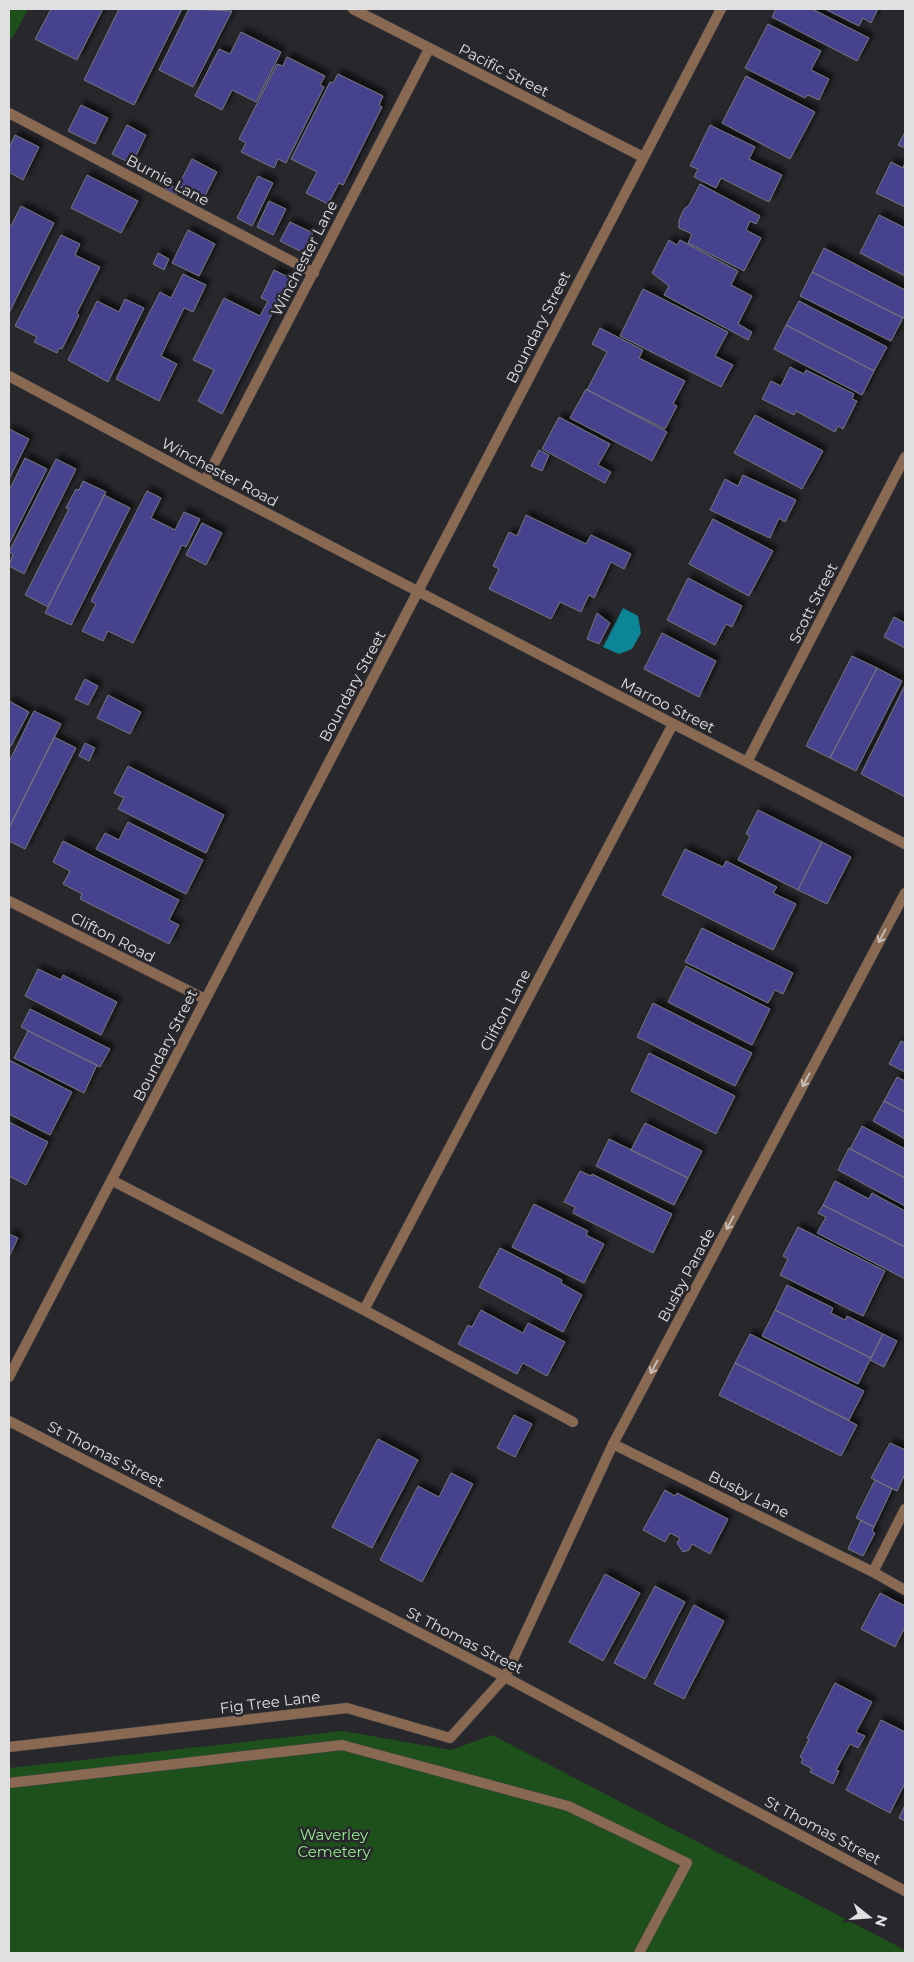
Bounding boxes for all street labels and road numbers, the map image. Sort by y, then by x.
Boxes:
street label: Pacific Street [456,39,552,101]
street label: Burnie Lane [123,150,213,210]
street label: Winchester Lane [267,197,341,319]
street label: Boundary Street [502,268,574,386]
street label: Winchester Road [158,433,282,511]
street label: Scott Street [785,559,841,647]
street label: Boundary Street [315,627,389,745]
street label: Marroo Street [618,673,718,737]
street label: Clifton Road [68,908,158,966]
street label: Clifton Lane [475,966,535,1054]
street label: Boundary Street [129,986,201,1104]
street label: Busby Parade [653,1225,719,1325]
street label: St Thomas Street [44,1416,168,1492]
street label: Busby Lane [705,1466,793,1522]
street label: St Thomas Street [403,1602,527,1678]
street label: Fig Tree Lane [219,1686,321,1718]
street label: St Thomas Street [762,1791,884,1869]

